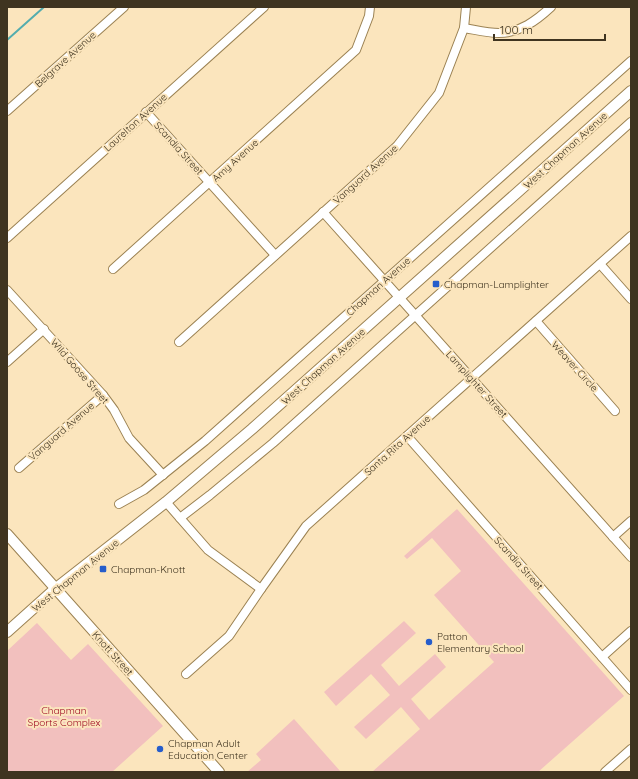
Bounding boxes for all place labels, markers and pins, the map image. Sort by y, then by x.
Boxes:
place label: Chapman-Lamplighter [444,278,549,291]
marker: Chapman-Lamplighter [431,279,441,289]
place label: Chapman-Knott [111,563,186,576]
marker: Chapman-Knott [98,564,108,574]
place label: Patton Elementary School [437,630,524,655]
marker: Patton Elementary School [424,637,434,647]
place label: Chapman Adult Education Center [168,737,248,762]
marker: Chapman Adult Education Center [155,744,165,754]

